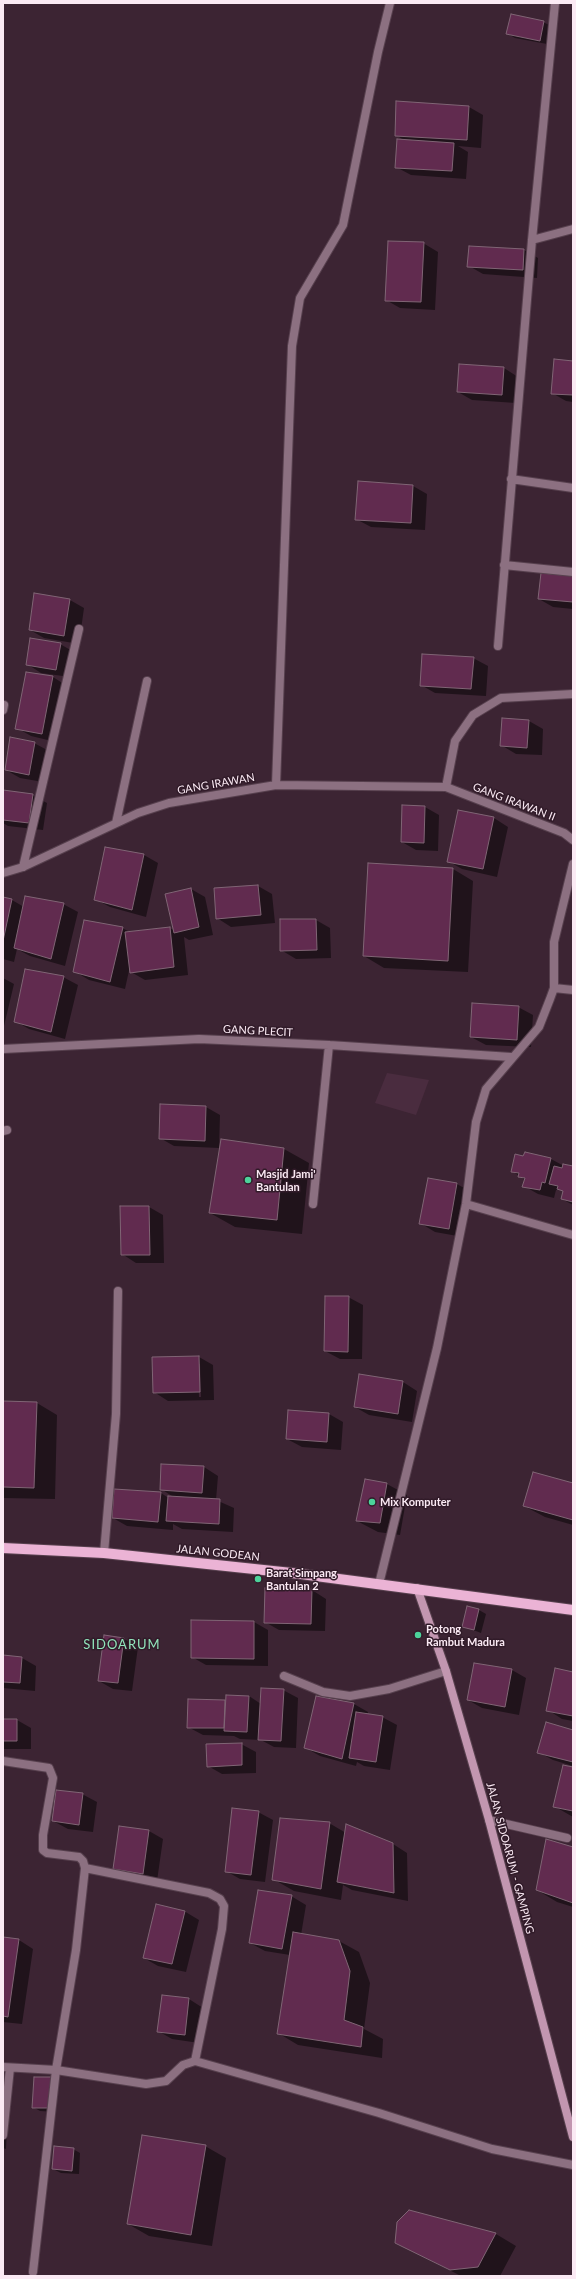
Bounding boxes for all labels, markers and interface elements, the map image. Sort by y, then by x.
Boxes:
street label: GANG IRAWAN [176,771,256,797]
street label: GANG IRAWAN II [471,780,557,824]
street label: GANG PLECIT [223,1023,293,1039]
place label: Masjid Jami' Bantulan [256,1167,316,1193]
marker: Masjid Jami' Bantulan [243,1175,253,1185]
place label: Mix Komputer [380,1495,451,1509]
marker: Mix Komputer [367,1497,377,1507]
street label: JALAN GODEAN [176,1542,260,1564]
place label: Barat Simpang Bantulan 2 [266,1566,337,1592]
marker: Barat Simpang Bantulan 2 [253,1574,263,1584]
place label: Potong Rambut Madura [426,1622,505,1648]
marker: Potong Rambut Madura [413,1630,423,1640]
district label: SIDOARUM [83,1637,161,1653]
street label: JALAN SIDOARUM - GAMPING [483,1781,537,1935]

